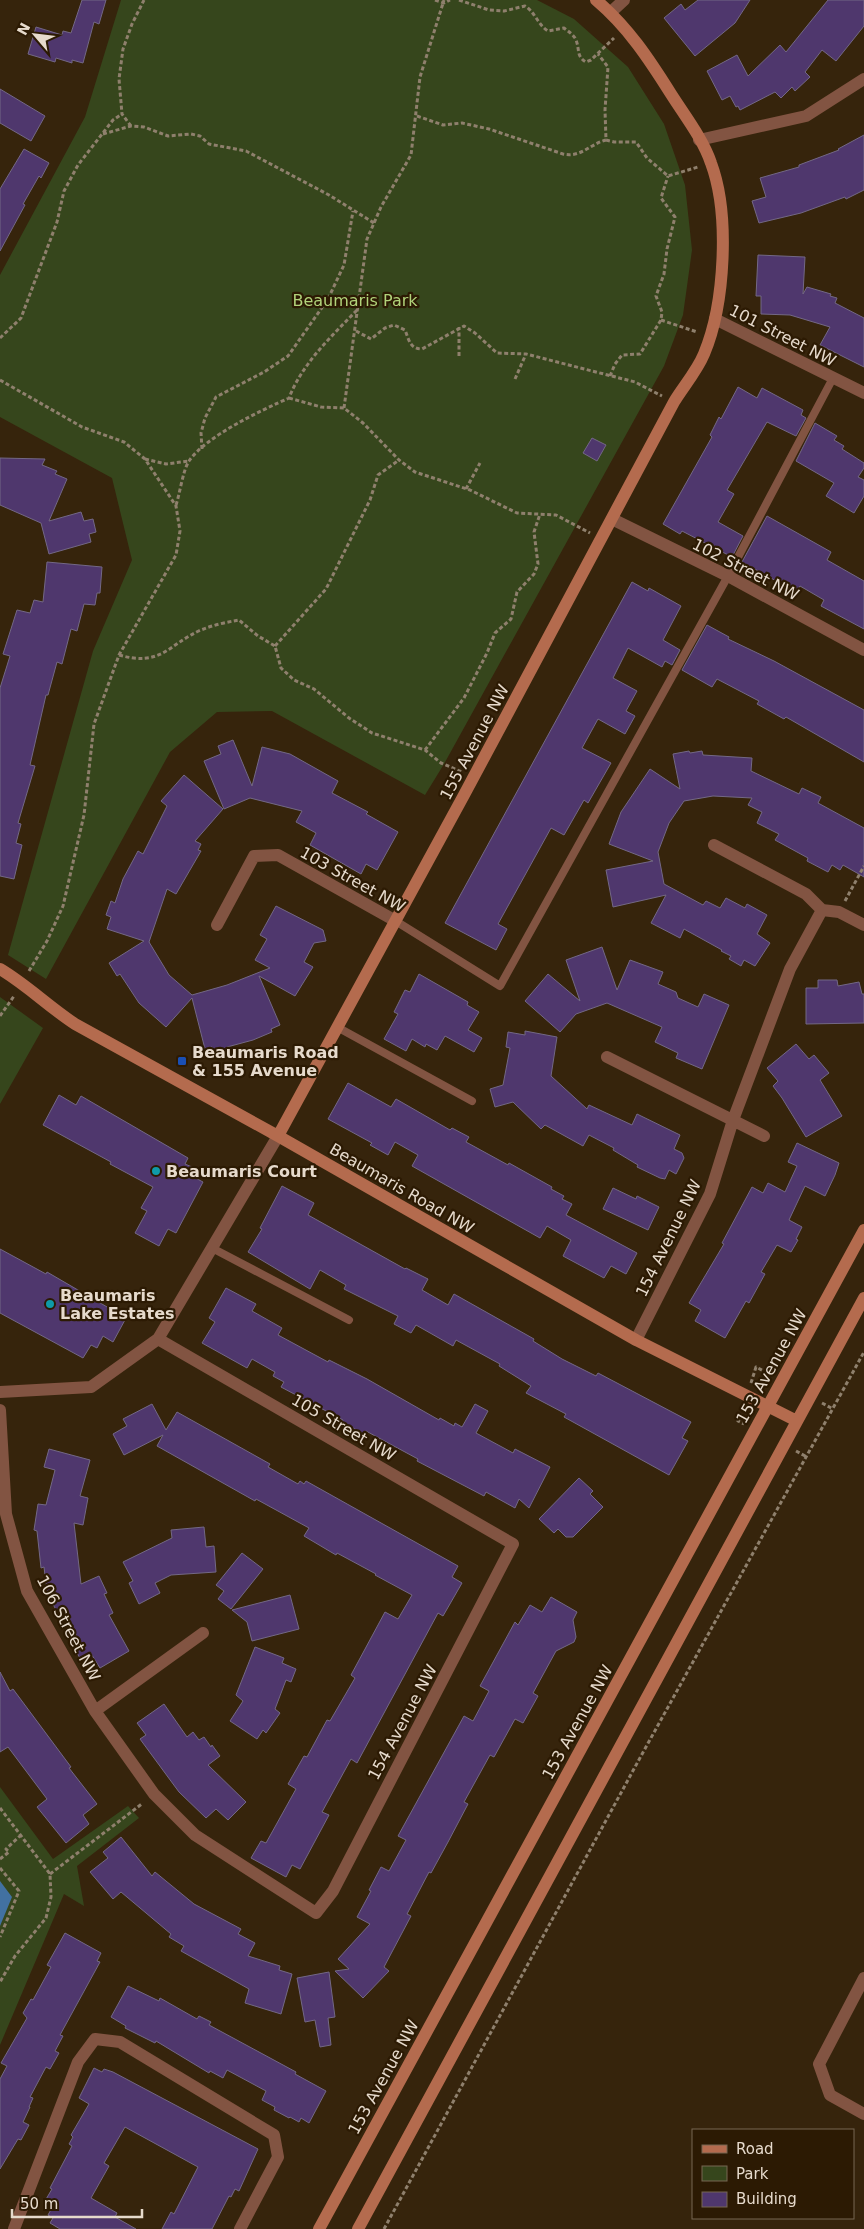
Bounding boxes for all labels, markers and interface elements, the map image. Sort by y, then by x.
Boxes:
north arrow [10,10,60,60]
text: N [14,20,33,38]
park label: Beaumaris Park [292,291,418,310]
street label: 101 Street NW [726,300,839,371]
street label: 102 Street NW [689,534,802,605]
street label: 155 Avenue NW [436,681,513,803]
street label: 103 Street NW [297,843,409,916]
place label: Beaumaris Road & 155 Avenue [192,1043,339,1080]
marker: Beaumaris Road & 155 Avenue [176,1055,188,1067]
street label: Beaumaris Road NW [326,1139,478,1238]
place label: Beaumaris Court [166,1162,317,1181]
marker: Beaumaris Court [150,1165,162,1177]
street label: 154 Avenue NW [632,1176,705,1300]
place label: Beaumaris Lake Estates [60,1286,175,1323]
marker: Beaumaris Lake Estates [44,1298,56,1310]
street label: 153 Avenue NW [732,1306,811,1427]
street label: 105 Street NW [288,1390,399,1465]
street label: 106 Street NW [33,1572,105,1685]
street label: 154 Avenue NW [364,1661,441,1783]
street label: 153 Avenue NW [538,1662,617,1783]
street label: 153 Avenue NW [344,2017,423,2138]
legend [692,2129,854,2219]
text: Road [736,2140,774,2158]
text: Park [736,2165,769,2183]
scale bar [12,2186,142,2218]
text: Building [736,2190,797,2208]
text: 50 m [20,2195,58,2213]

